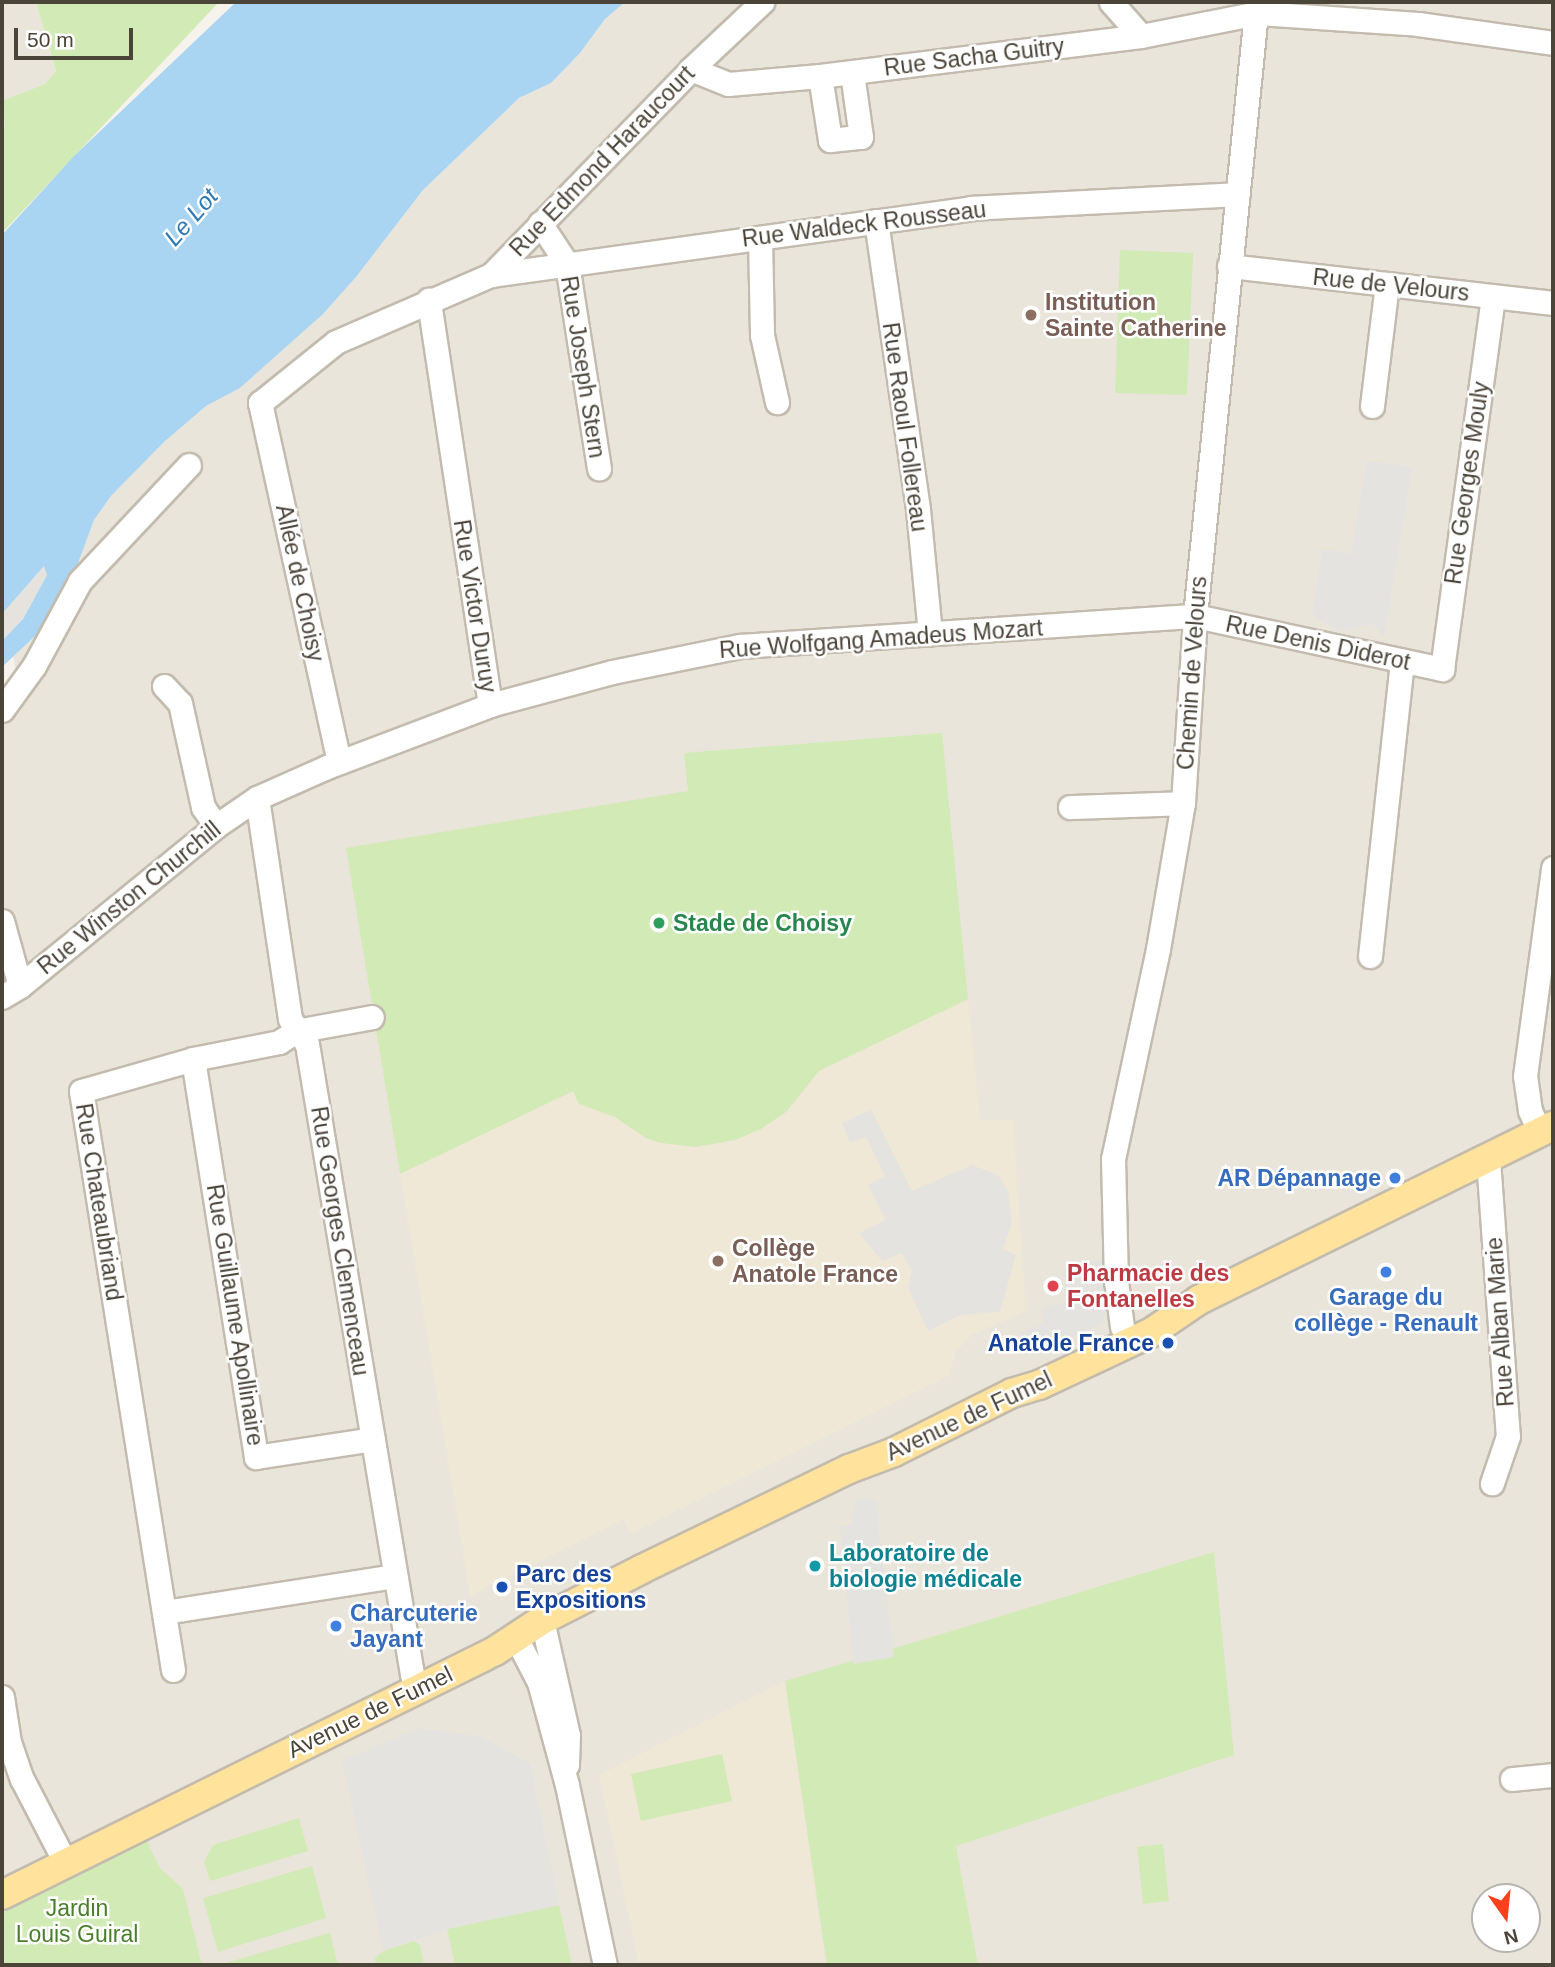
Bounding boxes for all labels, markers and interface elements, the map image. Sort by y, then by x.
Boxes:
scale bar [18,14,136,58]
text: 50 m [27,28,74,51]
street label: Rue Sacha Guitry [882,32,1066,82]
street label: Rue Edmond Haraucourt [504,60,700,262]
water label: Le Lot [158,182,224,252]
street label: Rue Waldeck Rousseau [740,195,988,253]
street label: Rue de Velours [1311,263,1471,307]
street label: Rue Joseph Stern [555,274,611,460]
place label: Institution Sainte Catherine [1045,288,1226,342]
marker: Institution Sainte Catherine [1023,307,1039,323]
street label: Rue Raoul Follereau [877,321,933,533]
street label: Rue Georges Mouly [1439,380,1495,586]
street label: Allée de Choisy [270,502,330,664]
street label: Rue Victor Duruy [448,518,502,694]
street label: Chemin de Velours [1171,575,1213,771]
street label: Rue Denis Diderot [1223,610,1413,676]
street label: Rue Wolfgang Amadeus Mozart [718,614,1044,664]
street label: Rue Winston Churchill [32,816,226,980]
place label: Stade de Choisy [673,909,852,937]
marker: Stade de Choisy [651,915,667,931]
street label: Rue Chateaubriand [70,1101,128,1303]
street label: Rue Georges Clemenceau [305,1104,375,1378]
place label: AR Dépannage [1217,1164,1381,1192]
marker: AR Dépannage [1387,1170,1403,1186]
street label: Rue Guillaume Apollinaire [201,1182,269,1448]
place label: Collège Anatole France [732,1234,898,1288]
street label: Rue Alban Marie [1480,1236,1520,1408]
marker: Collège Anatole France [710,1253,726,1269]
place label: Pharmacie des Fontanelles [1067,1259,1229,1313]
marker: Garage du collège - Renault [1378,1264,1394,1280]
marker: Pharmacie des Fontanelles [1045,1278,1061,1294]
place label: Garage du collège - Renault [1294,1283,1478,1337]
place label: Anatole France [988,1329,1154,1357]
marker: Anatole France [1160,1335,1176,1351]
street label: Avenue de Fumel [882,1365,1056,1467]
place label: Laboratoire de biologie médicale [829,1539,1022,1593]
marker: Laboratoire de biologie médicale [807,1558,823,1574]
place label: Parc des Expositions [516,1560,646,1614]
marker: Parc des Expositions [494,1579,510,1595]
place label: Charcuterie Jayant [350,1599,478,1653]
marker: Charcuterie Jayant [328,1618,344,1634]
street label: Avenue de Fumel [283,1660,457,1764]
north arrow [1471,1883,1541,1953]
park label: Jardin Louis Guiral [16,1894,138,1948]
text: N [1502,1925,1520,1949]

